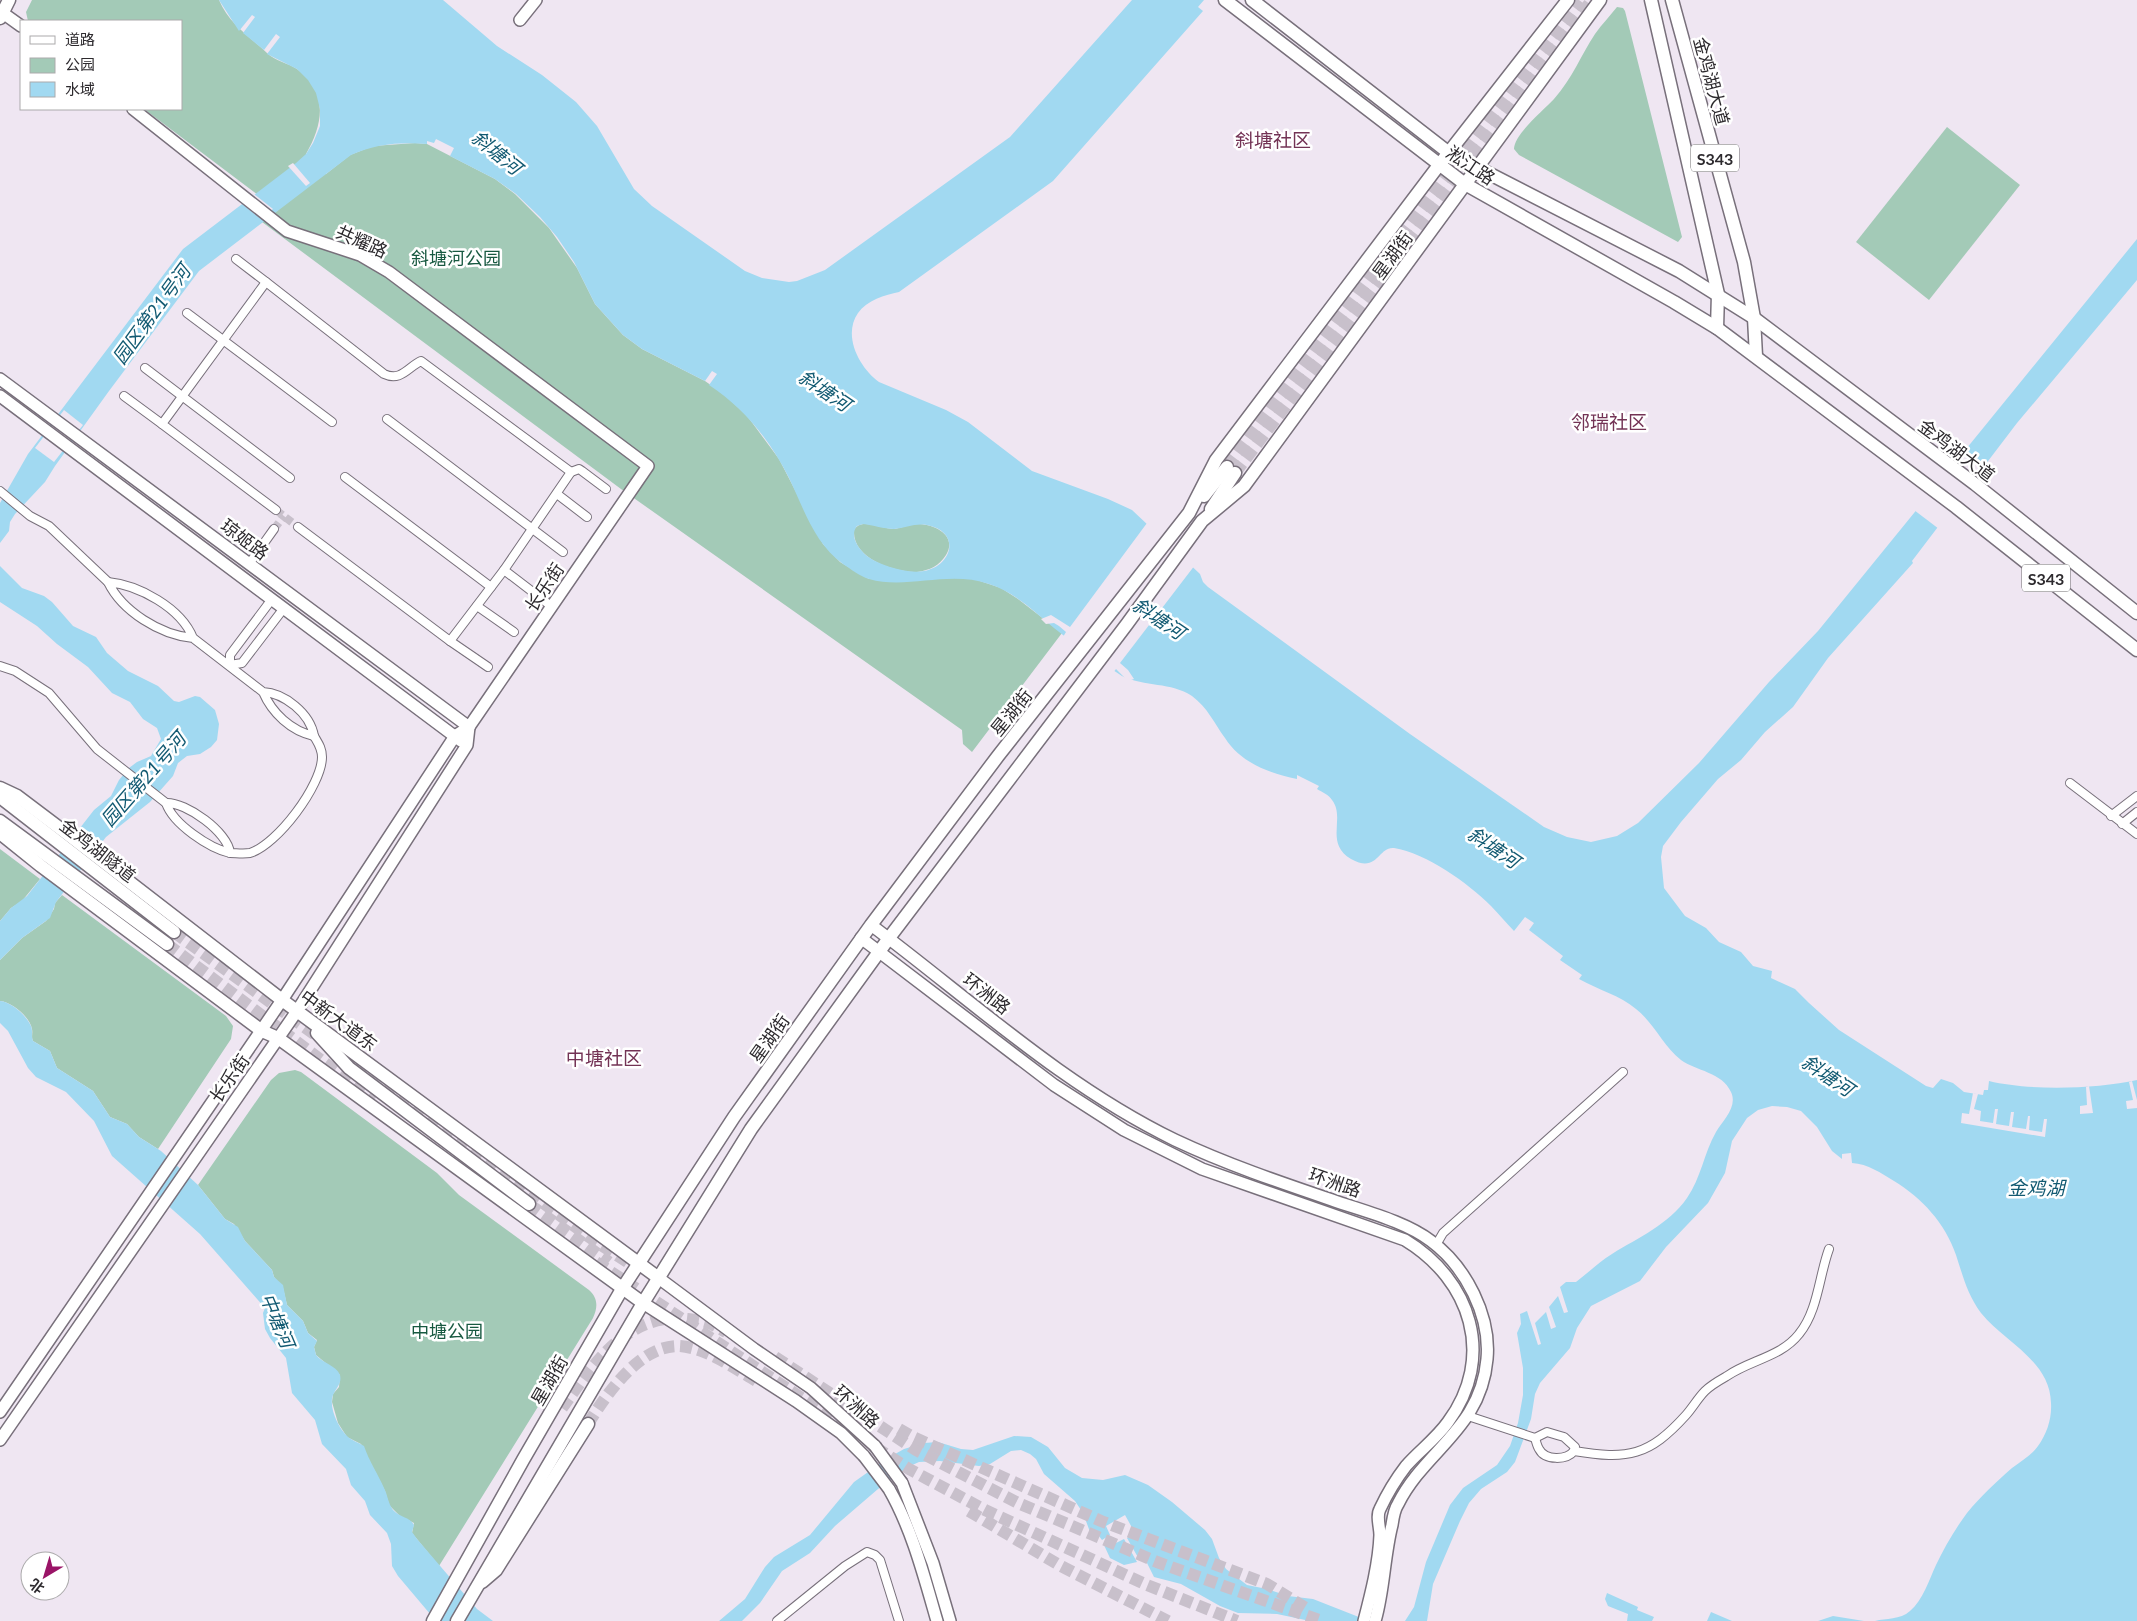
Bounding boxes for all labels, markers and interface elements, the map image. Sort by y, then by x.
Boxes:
legend [20,20,182,110]
text: 道路 [65,30,95,48]
street label: 金鸡湖大道 [1690,35,1734,127]
text: 公园 [65,55,95,73]
text: 水域 [65,80,95,98]
water label: 斜塘河 [468,125,529,181]
district label: 斜塘社区 [1235,128,1311,151]
street label: 淞江路 [1442,141,1500,189]
road number: S343 [1691,144,1739,172]
street label: 共耀路 [333,220,391,262]
street label: 星湖街 [1367,227,1417,283]
park label: 斜塘河公园 [411,247,501,269]
water label: 园区第21号河 [107,257,197,368]
water label: 斜塘河 [795,365,858,418]
district label: 邻瑞社区 [1571,410,1647,433]
street label: 金鸡湖大道 [1914,414,2000,486]
street label: 琼姬路 [217,514,273,564]
street label: 长乐街 [520,558,568,616]
road number: S343 [2022,564,2070,592]
water label: 斜塘河 [1129,593,1192,646]
street label: 星湖街 [985,684,1037,740]
water label: 园区第21号河 [96,724,193,831]
street label: 金鸡湖隧道 [56,814,140,886]
water label: 斜塘河 [1464,822,1527,875]
street label: 环洲路 [959,968,1015,1018]
street label: 中新大道东 [296,985,382,1055]
street label: 星湖街 [745,1010,793,1066]
district label: 中塘社区 [566,1046,642,1069]
street label: 长乐街 [205,1050,253,1106]
water label: 斜塘河 [1798,1050,1861,1103]
street label: 环洲路 [1306,1163,1364,1201]
water label: 金鸡湖 [2007,1176,2067,1199]
water label: 中塘河 [256,1289,301,1354]
park label: 中塘公园 [411,1320,483,1342]
street label: 星湖街 [526,1351,572,1409]
street label: 环洲路 [830,1380,884,1432]
north arrow [20,1551,70,1601]
text: 北 [26,1576,47,1598]

